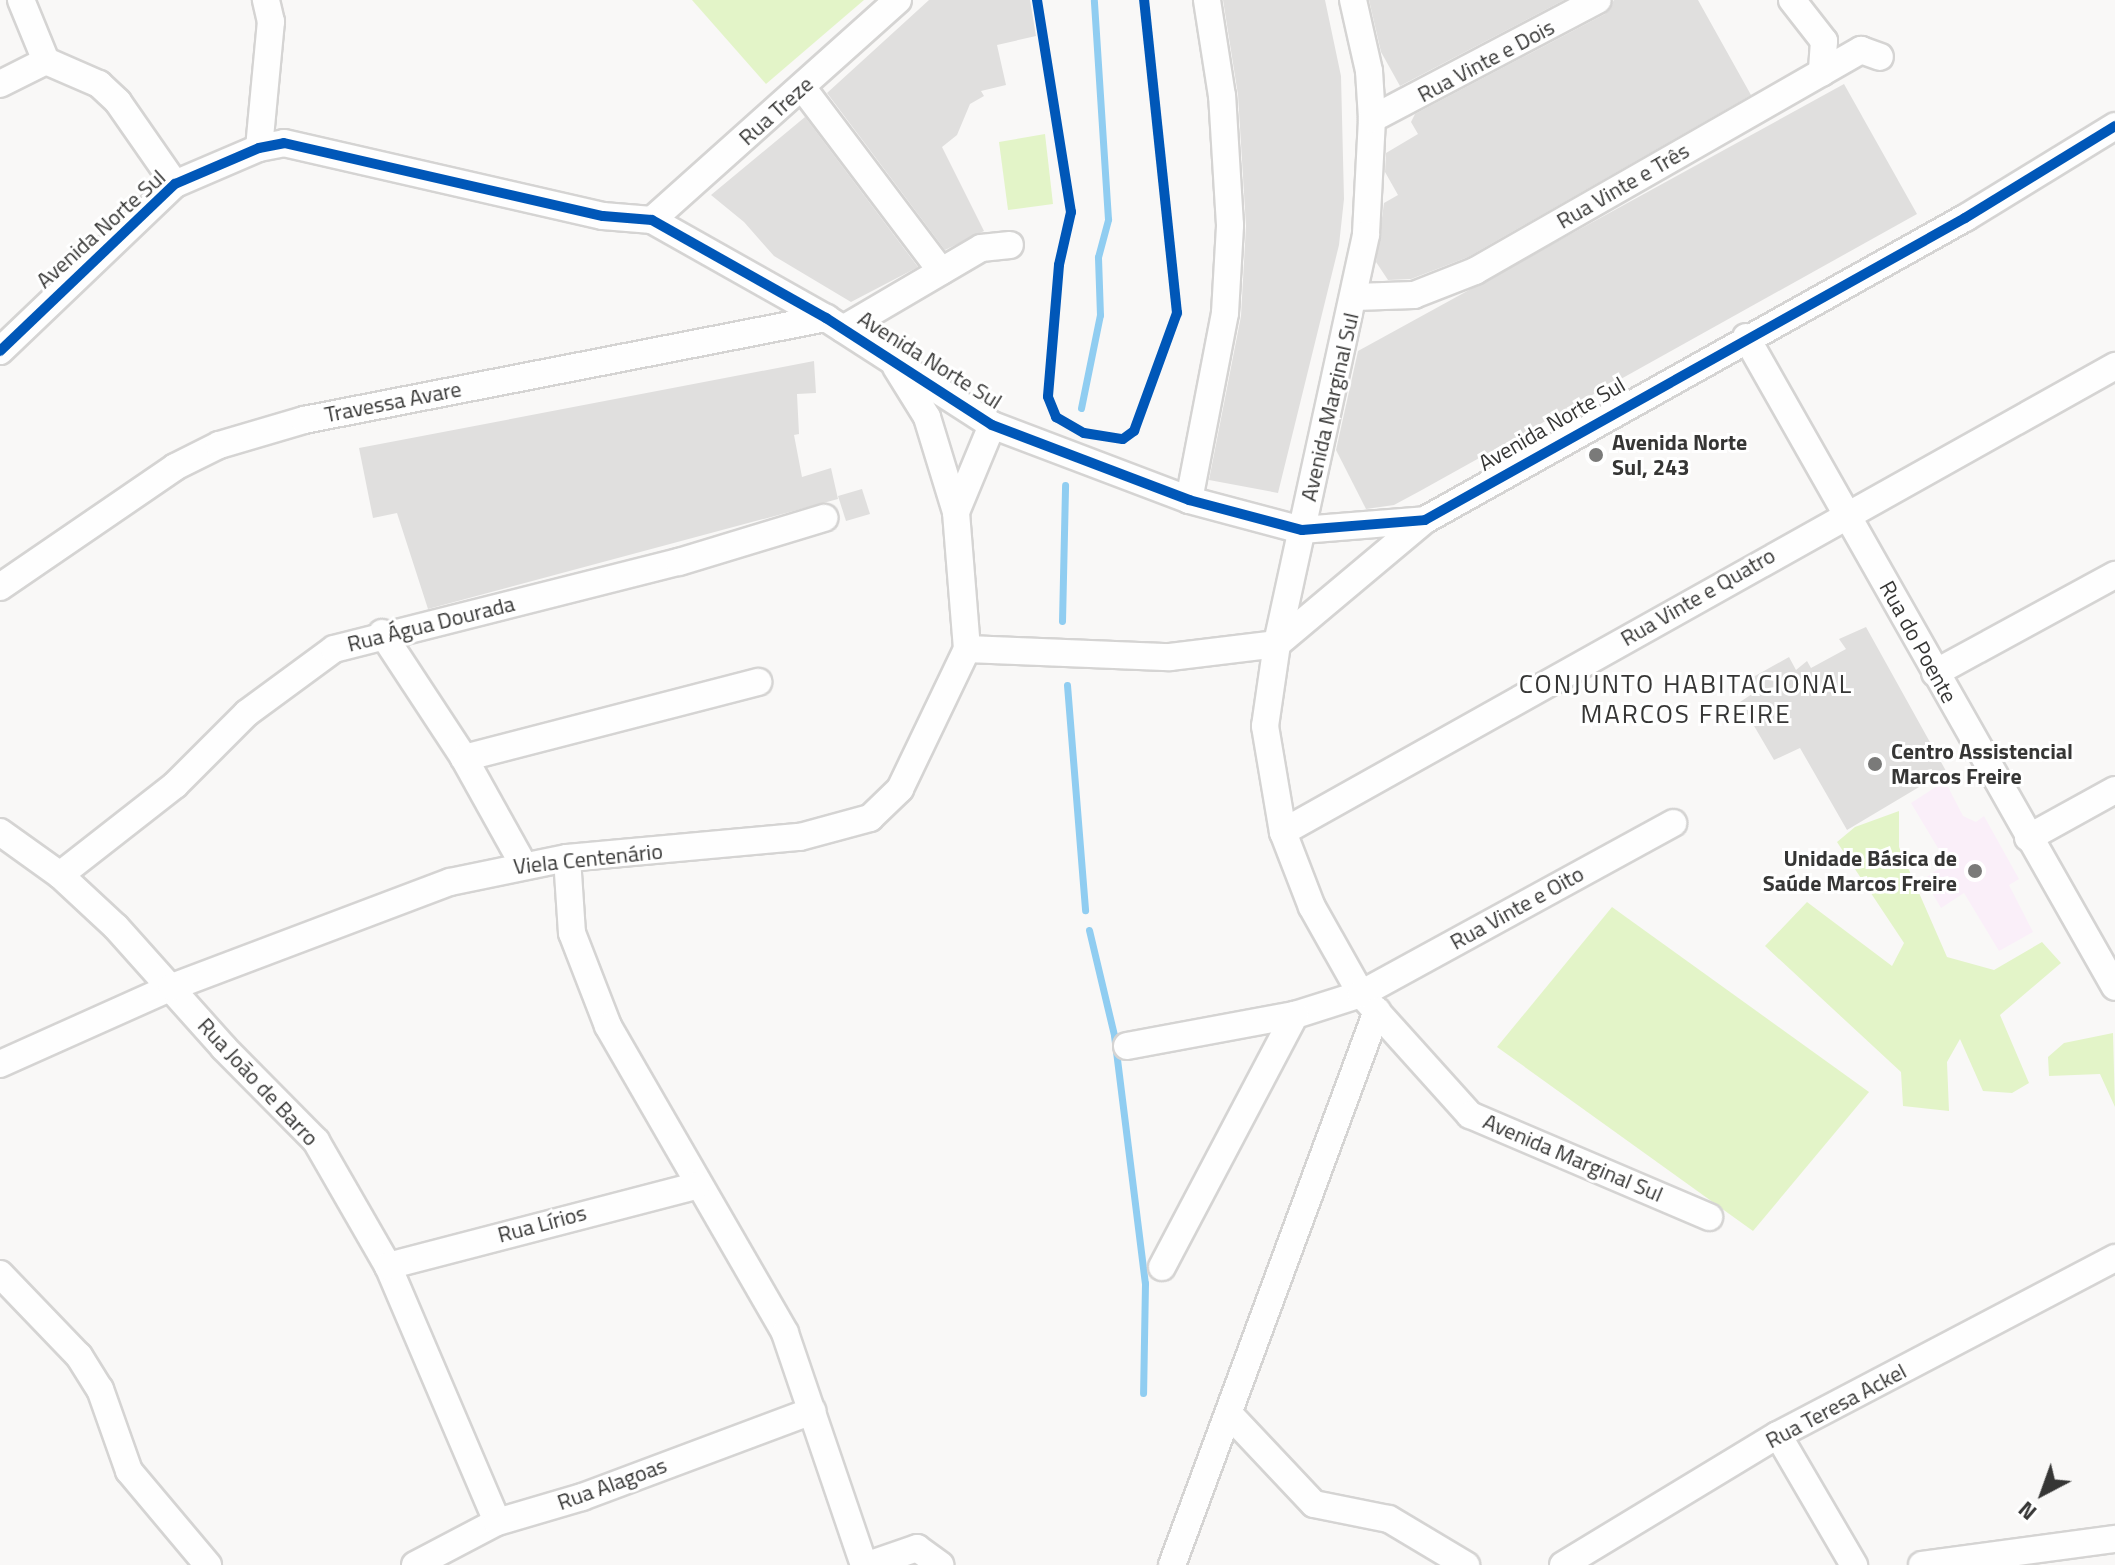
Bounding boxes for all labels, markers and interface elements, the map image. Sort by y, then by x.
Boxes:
street label: Rua Vinte e Dois [1413,14,1559,108]
street label: Rua Treze [734,71,818,151]
street label: Rua Vinte e Três [1552,137,1694,235]
street label: Avenida Norte Sul [31,164,171,294]
street label: Avenida Norte Sul [853,305,1007,415]
street label: Avenida Marginal Sul [1295,310,1365,504]
street label: Avenida Norte Sul [1474,371,1630,477]
street label: Travessa Avare [322,376,464,428]
place label: Avenida Norte Sul, 243 [1612,429,1747,480]
marker: Avenida Norte Sul, 243 [1587,446,1605,464]
street label: Rua Vinte e Quatro [1616,542,1780,652]
street label: Rua do Poente [1874,576,1962,708]
street label: Rua Água Dourada [345,590,517,658]
district label: CONJUNTO HABITACIONAL MARCOS FREIRE [1519,668,1853,730]
place label: Centro Assistencial Marcos Freire [1891,738,2073,790]
marker: Centro Assistencial Marcos Freire [1866,755,1884,773]
street label: Viela Centenário [512,838,664,880]
place label: Unidade Básica de Saúde Marcos Freire [1763,845,1957,896]
street label: Rua Vinte e Oito [1446,860,1588,956]
marker: Unidade Básica de Saúde Marcos Freire [1964,860,1986,882]
street label: Rua João de Barro [192,1013,324,1151]
street label: Avenida Marginal Sul [1479,1108,1667,1208]
street label: Rua Lírios [495,1200,589,1248]
street label: Rua Teresa Ackel [1761,1358,1911,1454]
street label: Rua Alagoas [554,1452,670,1516]
north arrow [2003,1453,2083,1533]
text: N [2010,1493,2044,1529]

